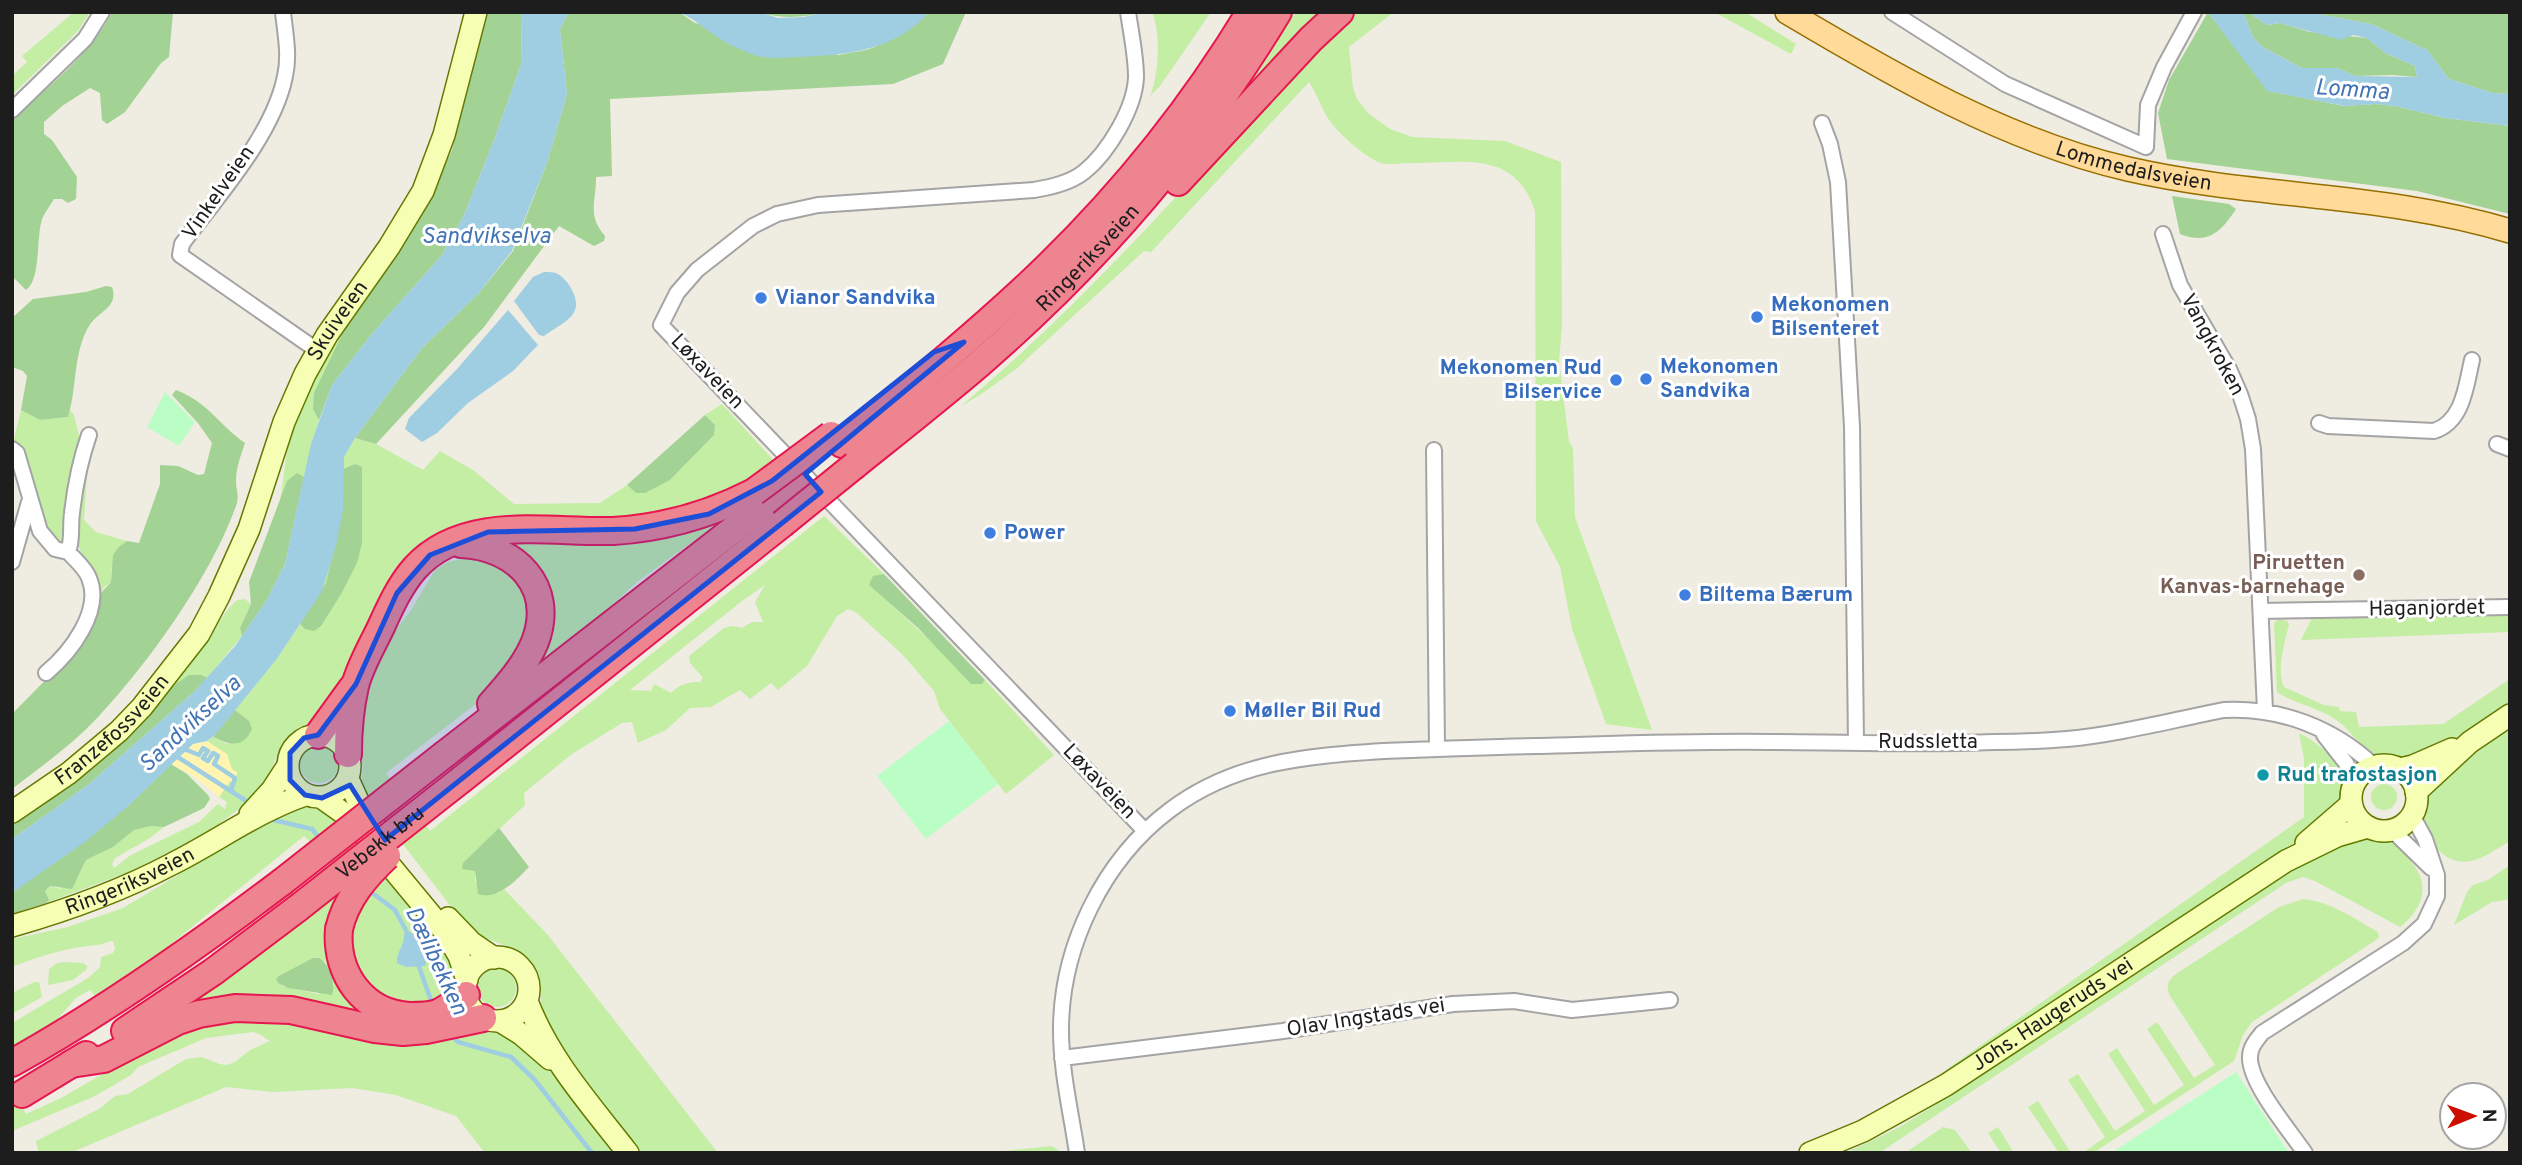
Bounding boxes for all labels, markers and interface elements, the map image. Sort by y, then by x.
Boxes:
water label: Lomma [2314,74,2390,108]
street label: Lommedalsveien [2052,135,2213,197]
street label: Vinkelveien [177,141,261,245]
street label: Ringeriksveien [1031,199,1146,318]
water label: Sandvikselva [421,223,551,252]
street label: Skuiveien [302,275,374,366]
place label: Vianor Sandvika [775,285,935,312]
street label: Vangkroken [2174,289,2250,401]
marker: Vianor Sandvika [753,290,769,306]
place label: Mekonomen Bilsenteret [1771,292,1890,343]
marker: Mekonomen Bilsenteret [1749,309,1765,325]
street label: Løxaveien [664,328,750,416]
place label: Mekonomen Sandvika [1660,354,1779,405]
place label: Mekonomen Rud Bilservice [1440,355,1602,406]
marker: Mekonomen Sandvika [1638,371,1654,387]
marker: Mekonomen Rud Bilservice [1608,372,1624,388]
place label: Power [1004,520,1065,547]
marker: Power [982,525,998,541]
place label: Piruetten Kanvas-barnehage [2160,550,2345,601]
marker: Piruetten Kanvas-barnehage [2351,567,2367,583]
place label: Biltema Bærum [1699,582,1853,609]
marker: Biltema Bærum [1677,587,1693,603]
street label: Haganjordet [2368,594,2486,624]
street label: Franzefossveien [50,669,176,792]
water label: Sandvikselva [134,670,248,780]
place label: Møller Bil Rud [1244,698,1381,725]
marker: Møller Bil Rud [1222,703,1238,719]
street label: Rudssletta [1878,729,1978,756]
street label: Løxaveien [1056,738,1142,826]
place label: Rud trafostasjon [2277,762,2437,789]
marker: Rud trafostasjon [2255,767,2271,783]
street label: Vebekk bru [331,800,430,886]
street label: Ringeriksveien [62,841,199,922]
water label: Dælibekken [397,902,473,1021]
street label: Johs. Haugeruds vei [1967,952,2139,1078]
street label: Olav Ingstads vei [1285,992,1447,1044]
north arrow [2438,1081,2508,1151]
text: N [2476,1109,2500,1123]

